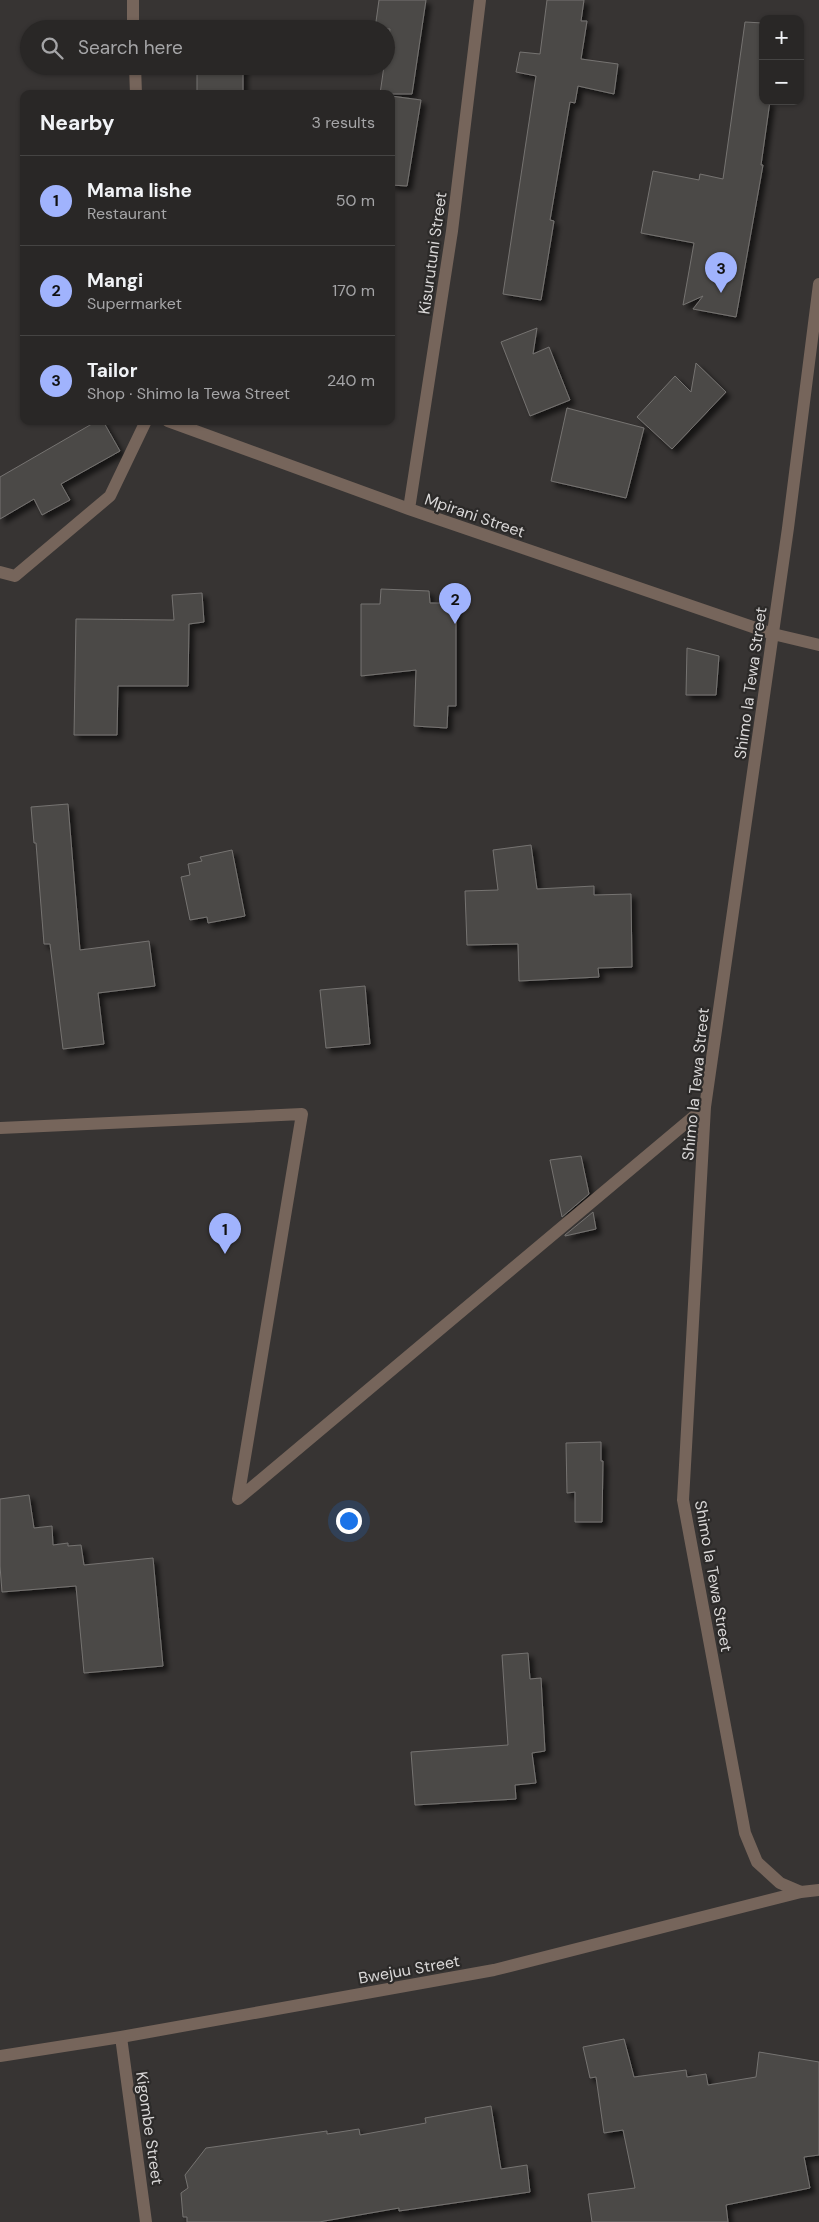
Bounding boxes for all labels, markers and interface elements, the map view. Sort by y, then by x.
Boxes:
map controls [759,15,804,105]
button: + [759,15,804,60]
search box [20,20,395,75]
icon: search [38,34,66,62]
text: Search here [78,35,183,60]
button: − [759,60,804,105]
text: Nearby [40,109,114,137]
text: 3 results [312,112,375,133]
text: Mama lishe [87,178,192,203]
text: 1 [53,190,59,211]
text: 50 m [336,190,375,211]
street label: Kisurutuni Street [414,190,451,316]
text: Restaurant [87,203,167,224]
pin: 3 [705,252,737,293]
text: Mangi [87,268,143,293]
text: 2 [51,280,61,301]
text: 170 m [332,280,375,301]
text: Supermarket [87,293,182,314]
text: Tailor [87,358,137,383]
text: 3 [51,370,61,391]
text: 240 m [327,370,375,391]
text: Shop · Shimo la Tewa Street [87,383,290,404]
street label: Mpirani Street [422,489,528,542]
pin: 2 [439,583,471,624]
street label: Shimo la Tewa Street [729,606,772,760]
street label: Shimo la Tewa Street [677,1007,714,1161]
pin: 1 [209,1213,241,1254]
street label: Shimo la Tewa Street [690,1499,737,1653]
your location [336,1508,362,1534]
street label: Bwejuu Street [357,1950,461,1989]
street label: Kigombe Street [131,2070,168,2186]

